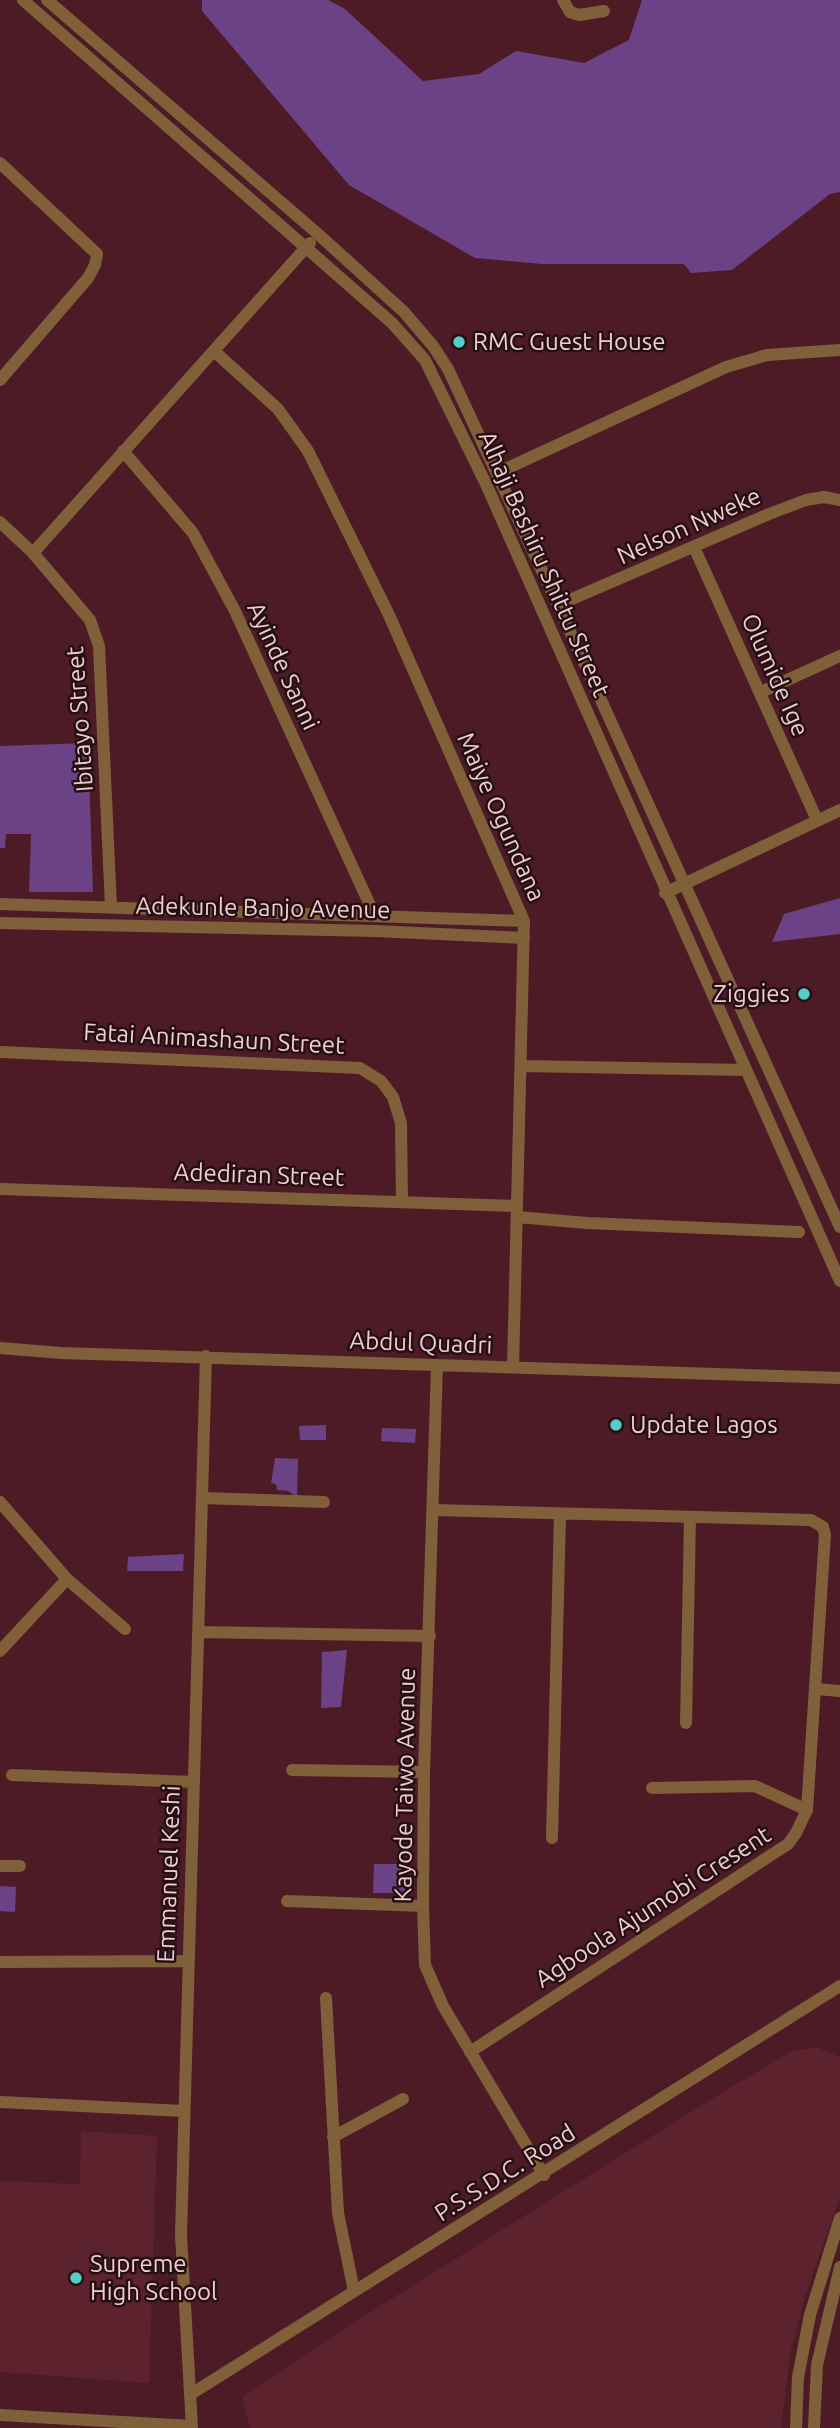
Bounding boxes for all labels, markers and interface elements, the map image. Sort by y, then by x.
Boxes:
place label: RMC Guest House [473,328,665,356]
marker: RMC Guest House [451,334,467,350]
street label: Alhaji Bashiru Shittu Street [472,427,616,701]
street label: Nelson Nweke [613,481,765,571]
street label: Ayinde Sanni [241,598,325,734]
street label: Olumide Ige [735,609,815,741]
street label: Ibitayo Street [61,645,99,793]
street label: Maiye Ogundana [451,728,551,906]
street label: Adekunle Banjo Avenue [135,891,391,925]
place label: Ziggies [713,980,790,1008]
marker: Ziggies [796,986,812,1002]
street label: Fatai Animashaun Street [83,1018,345,1060]
street label: Adediran Street [173,1158,345,1192]
street label: Abdul Quadri [349,1326,493,1360]
place label: Update Lagos [630,1411,778,1439]
marker: Update Lagos [608,1417,624,1433]
street label: Kayode Taiwo Avenue [389,1667,421,1903]
street label: Emmanuel Keshi [152,1785,186,1963]
street label: Agboola Ajumobi Cresent [530,1820,776,1994]
street label: P.S.S.D.C. Road [429,2118,581,2228]
place label: Supreme High School [90,2250,217,2306]
marker: Supreme High School [68,2270,84,2286]

